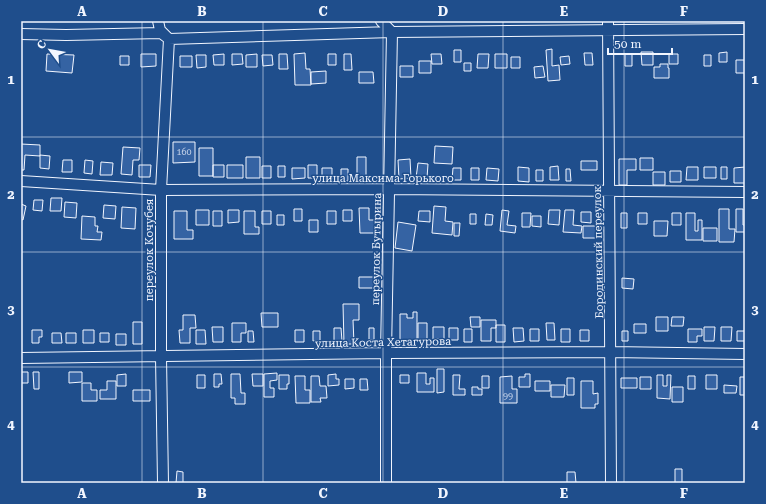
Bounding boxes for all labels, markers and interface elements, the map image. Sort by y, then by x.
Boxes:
text: A [77,4,87,19]
text: B [197,4,207,19]
text: C [318,4,328,19]
text: D [438,4,448,19]
text: E [560,4,568,19]
text: F [680,4,688,19]
north arrow [30,30,70,70]
scale bar [608,30,672,56]
text: 50 m [614,37,641,51]
text: С [34,38,50,52]
text: 1 [7,72,15,87]
text: 1 [751,72,759,87]
house number: 160 [176,147,192,157]
street label: улица Максима Горького [312,172,454,185]
street label: Бородинский переулок [591,185,606,319]
text: 2 [7,187,15,202]
text: 2 [751,187,759,202]
street label: переулок Бутырина [369,193,384,305]
street label: переулок Кочубея [143,199,156,301]
text: 3 [7,302,15,317]
text: 3 [751,302,759,317]
street label: улица Коста Хетагурова [315,335,451,350]
house number: 99 [503,391,513,401]
text: 4 [7,417,15,432]
text: 4 [751,417,759,432]
text: A [77,486,87,501]
text: B [197,486,207,501]
text: C [318,486,328,501]
text: D [438,486,448,501]
text: E [560,486,568,501]
text: F [680,486,688,501]

